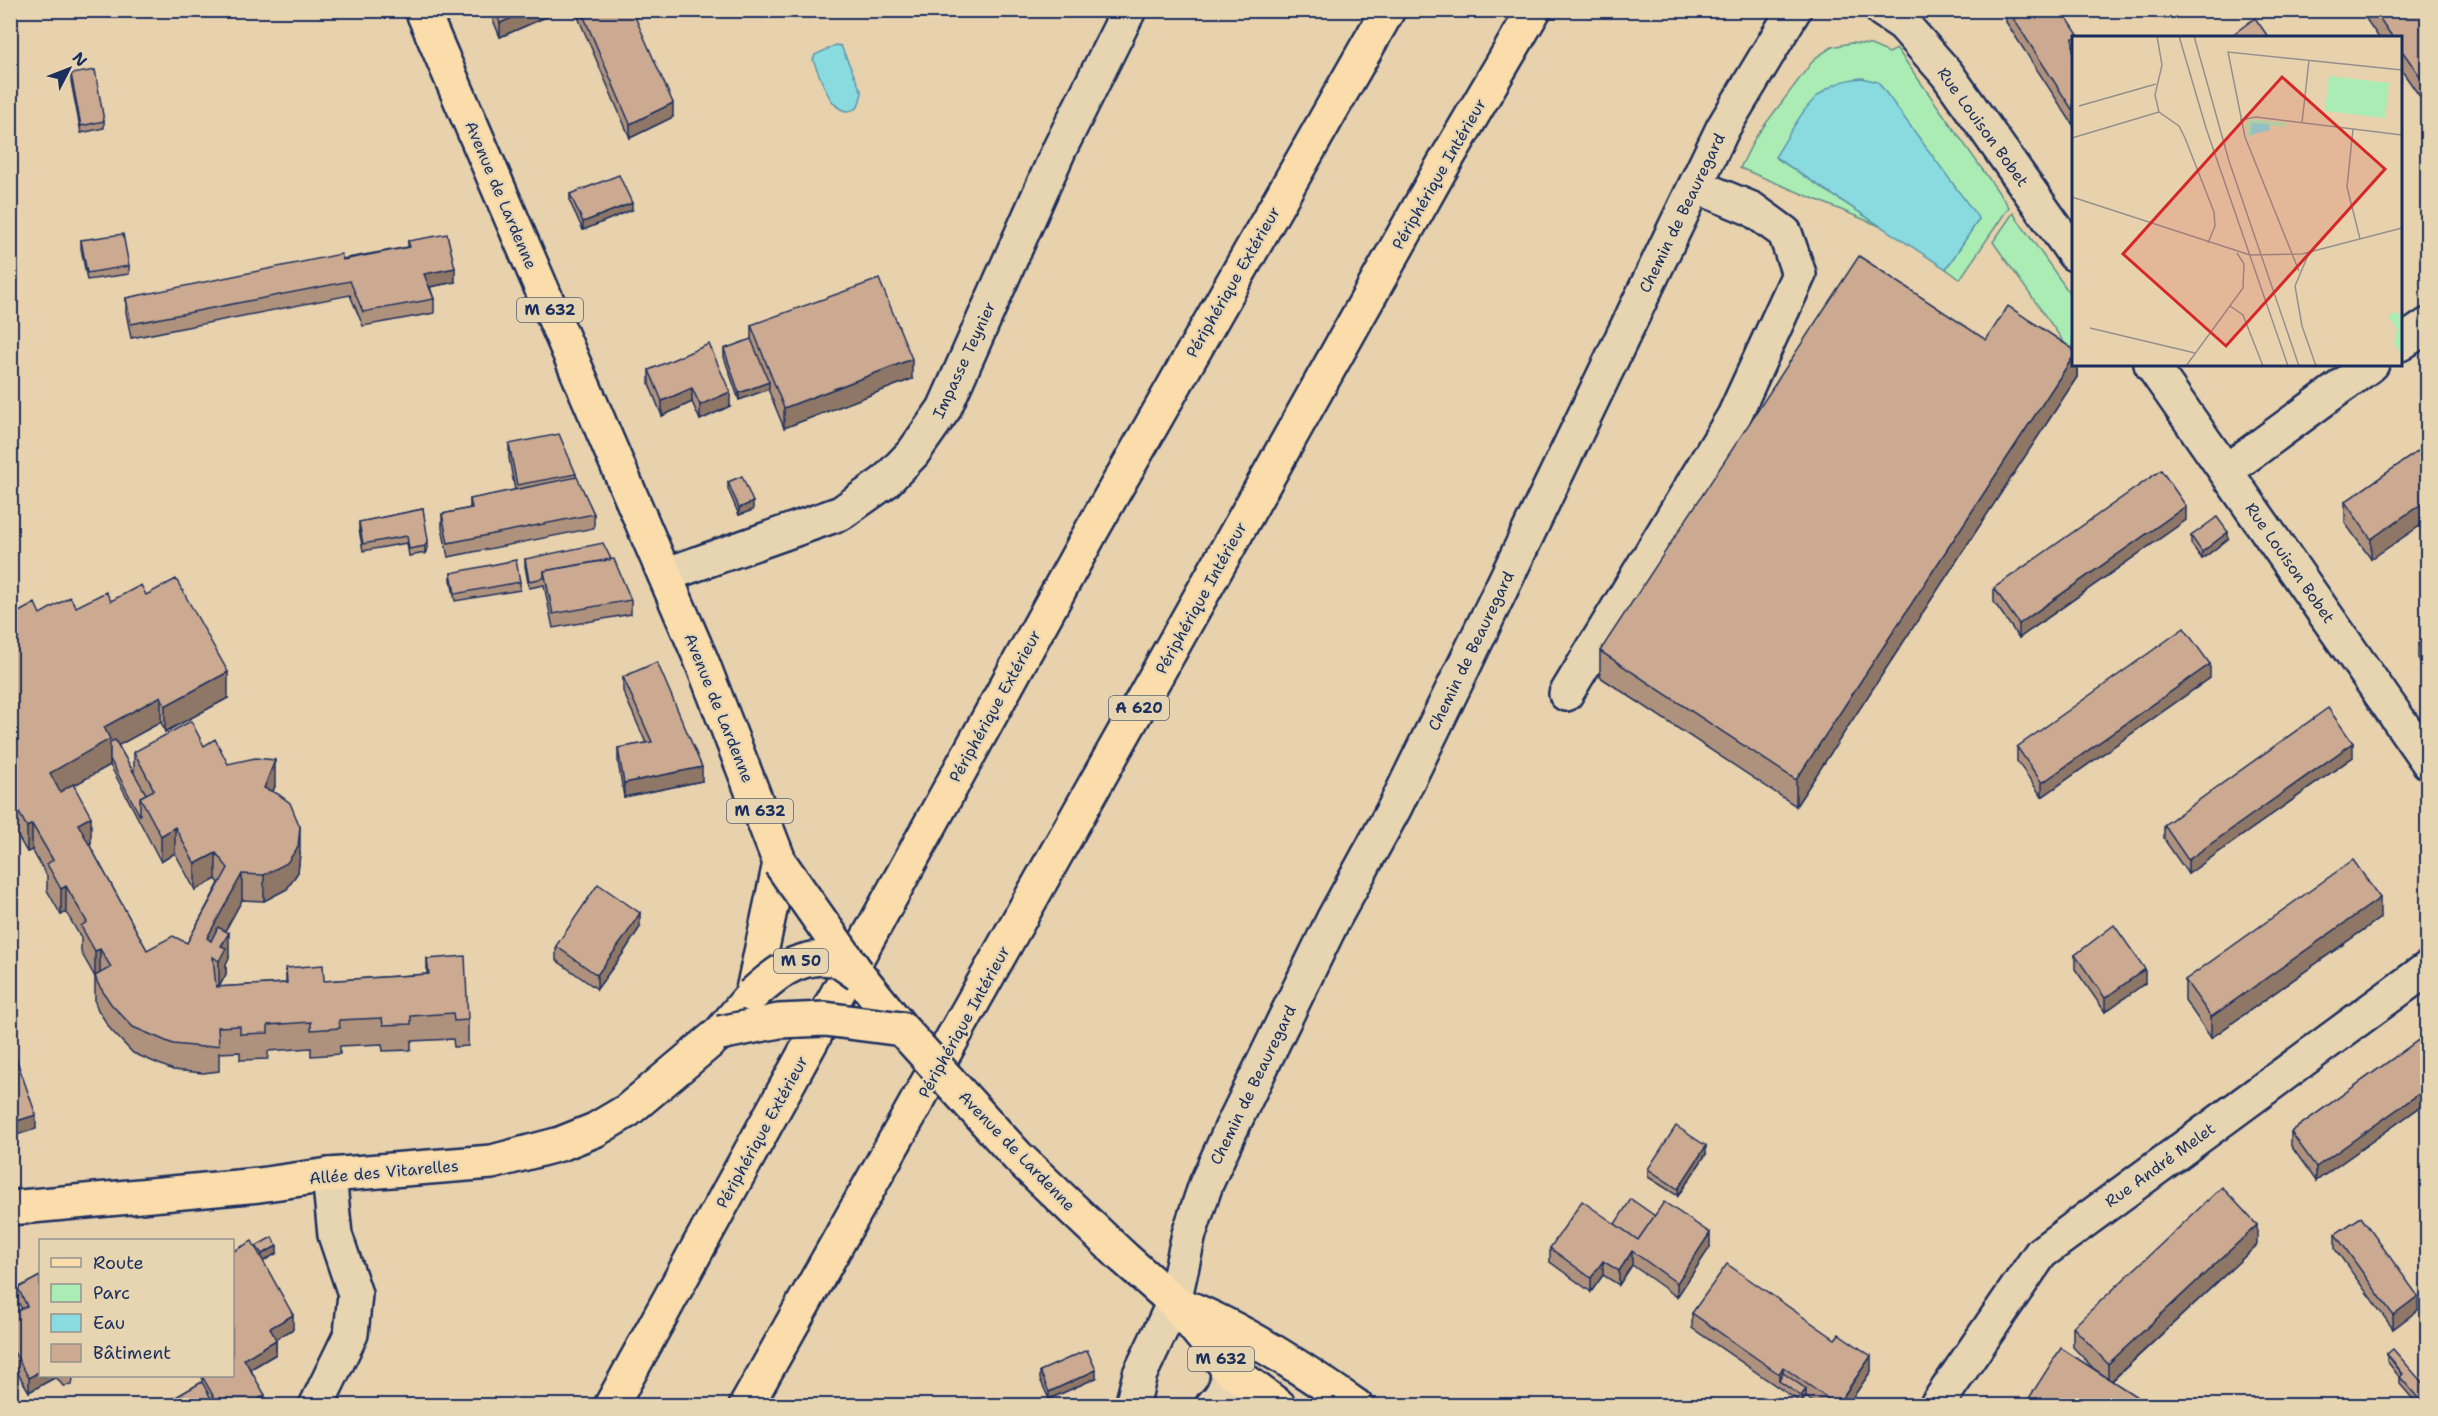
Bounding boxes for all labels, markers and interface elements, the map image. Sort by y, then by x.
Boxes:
inset map [2072,36,2402,366]
north arrow [39,39,99,99]
text: N [68,48,92,71]
street label: Rue Louison Bobet [1933,63,2033,191]
street label: Périphérique Intérieur [1387,95,1491,253]
street label: Avenue de Lardenne [460,118,542,272]
street label: Chemin de Beauregard [1634,130,1730,296]
street label: Périphérique Extérieur [1181,203,1285,361]
road number: M 632 [517,298,583,322]
street label: Impasse Teynier [928,298,1000,422]
street label: Rue Louison Bobet [2241,499,2339,627]
street label: Périphérique Intérieur [1150,518,1252,678]
street label: Chemin de Beauregard [1423,568,1519,734]
street label: Périphérique Extérieur [944,626,1046,786]
street label: Avenue de Lardenne [679,630,759,786]
road number: A 620 [1109,696,1169,720]
road number: M 632 [727,799,793,823]
street label: Périphérique Intérieur [913,942,1015,1102]
road number: M 50 [774,949,828,973]
street label: Chemin de Beauregard [1205,1002,1301,1168]
street label: Périphérique Extérieur [711,1052,813,1212]
street label: Avenue de Lardenne [954,1086,1080,1216]
street label: Rue André Melet [2101,1118,2219,1212]
street label: Allée des Vitarelles [308,1155,460,1189]
legend [39,1239,234,1377]
text: Route [93,1251,144,1275]
text: Parc [93,1281,130,1305]
text: Eau [93,1311,125,1335]
text: Bâtiment [93,1341,171,1365]
road number: M 632 [1188,1347,1254,1371]

